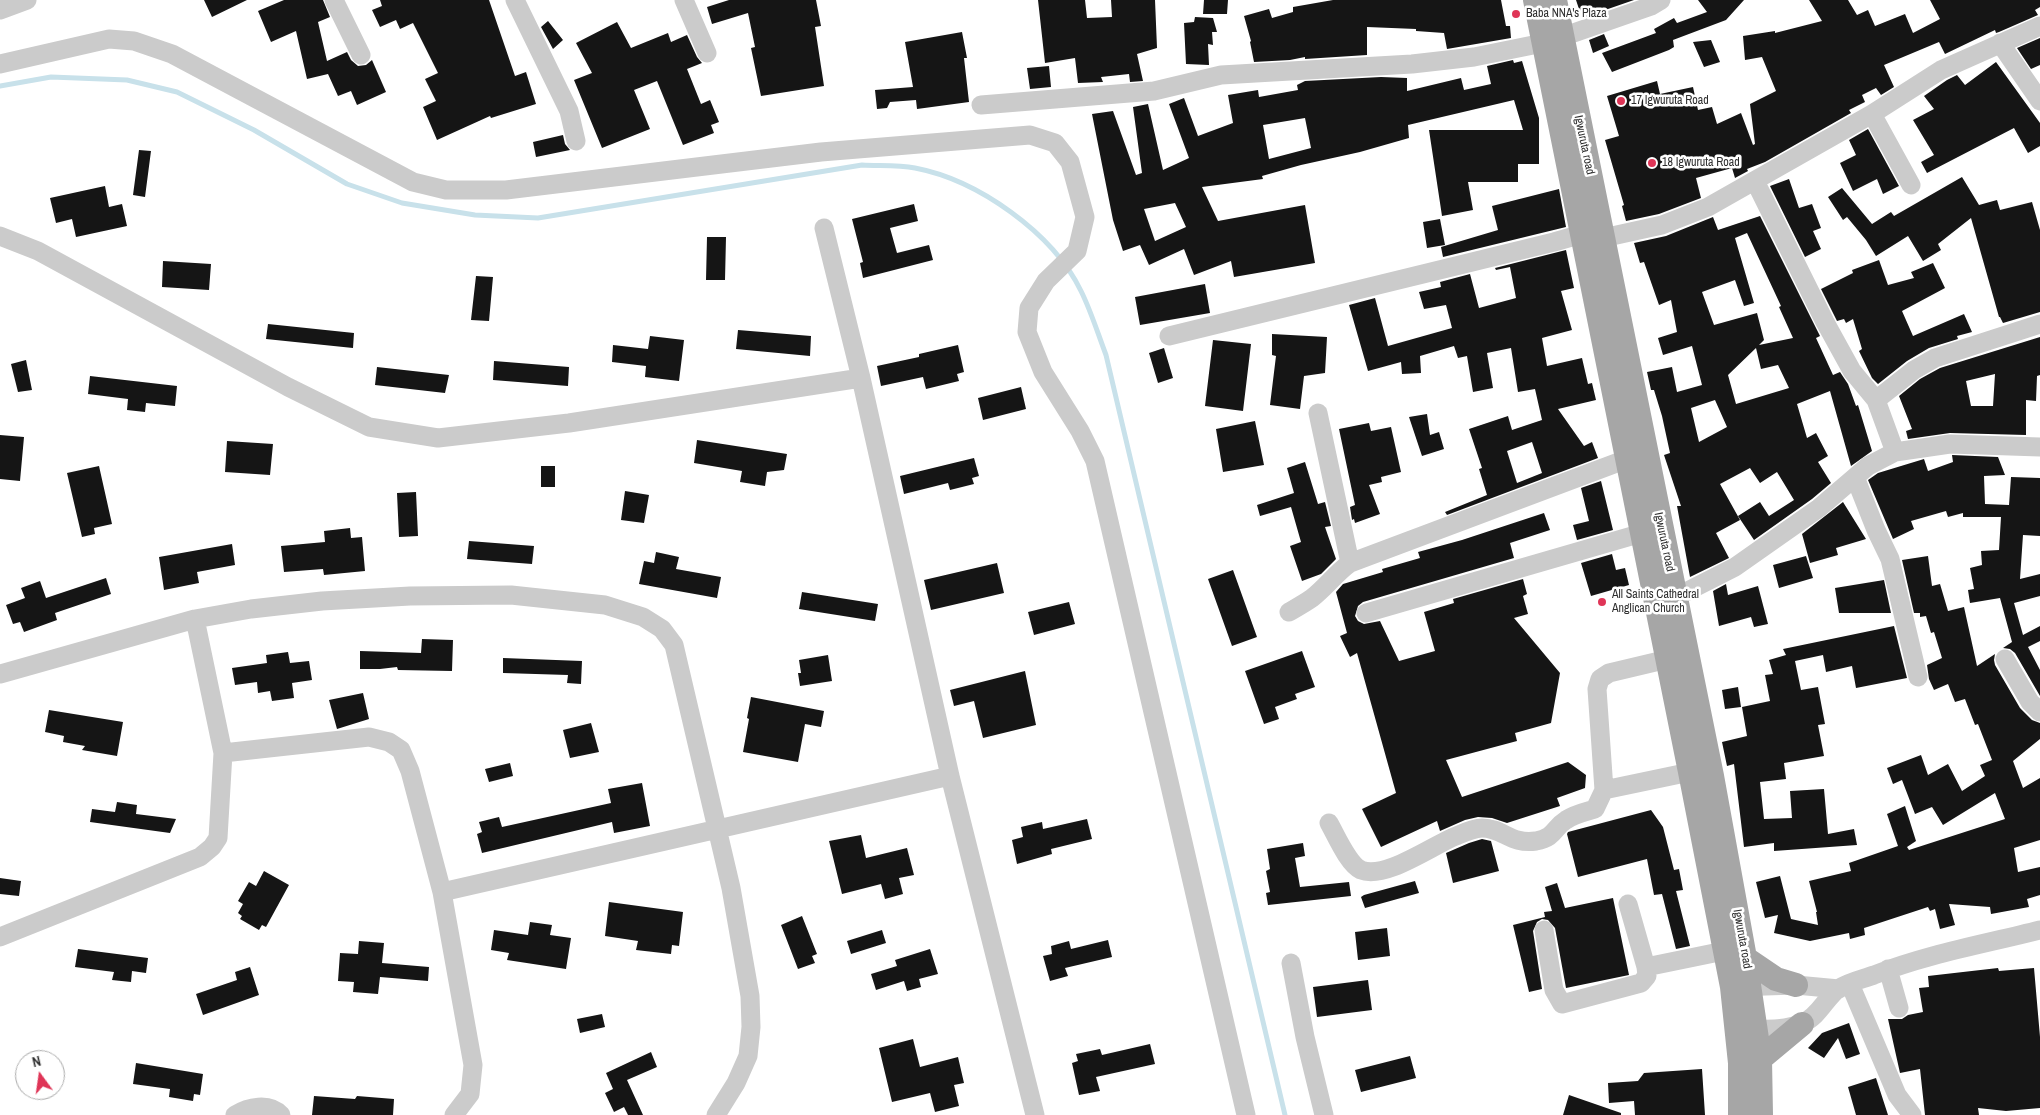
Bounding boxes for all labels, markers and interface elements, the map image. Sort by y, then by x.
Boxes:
place label: Baba NNA's Plaza [1526,7,1607,21]
marker: Baba NNA's Plaza [1510,8,1522,20]
place label: 17 Igwuruta Road [1631,94,1709,108]
marker: 17 Igwuruta Road [1615,95,1627,107]
street label: Igwuruta road [1571,114,1597,176]
place label: 18 Igwuruta Road [1662,156,1740,170]
marker: 18 Igwuruta Road [1646,157,1658,169]
street label: Igwuruta road [1651,511,1677,573]
place label: All Saints Cathedral Anglican Church [1612,588,1699,616]
marker: All Saints Cathedral Anglican Church [1596,596,1608,608]
street label: Igwuruta road [1730,908,1754,970]
north arrow [15,1050,65,1100]
text: N [30,1052,43,1071]

